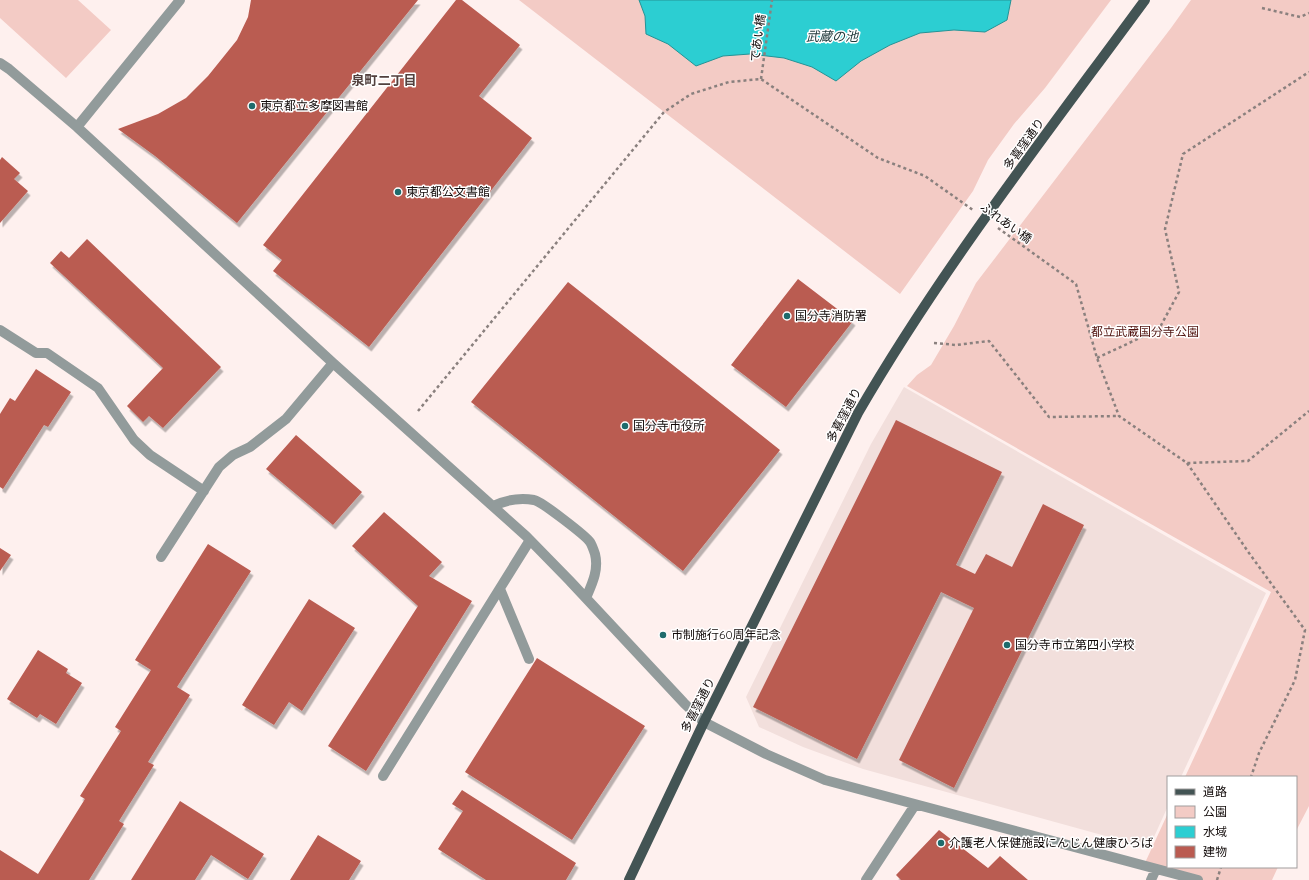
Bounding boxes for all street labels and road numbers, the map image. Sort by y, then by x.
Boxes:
street label: であい橋 [747,13,768,63]
street label: 多喜窪通り [1000,115,1047,172]
street label: ふれあい橋 [978,199,1035,246]
street label: 多喜窪通り [823,385,864,445]
street label: 多喜窪通り [677,675,718,735]

